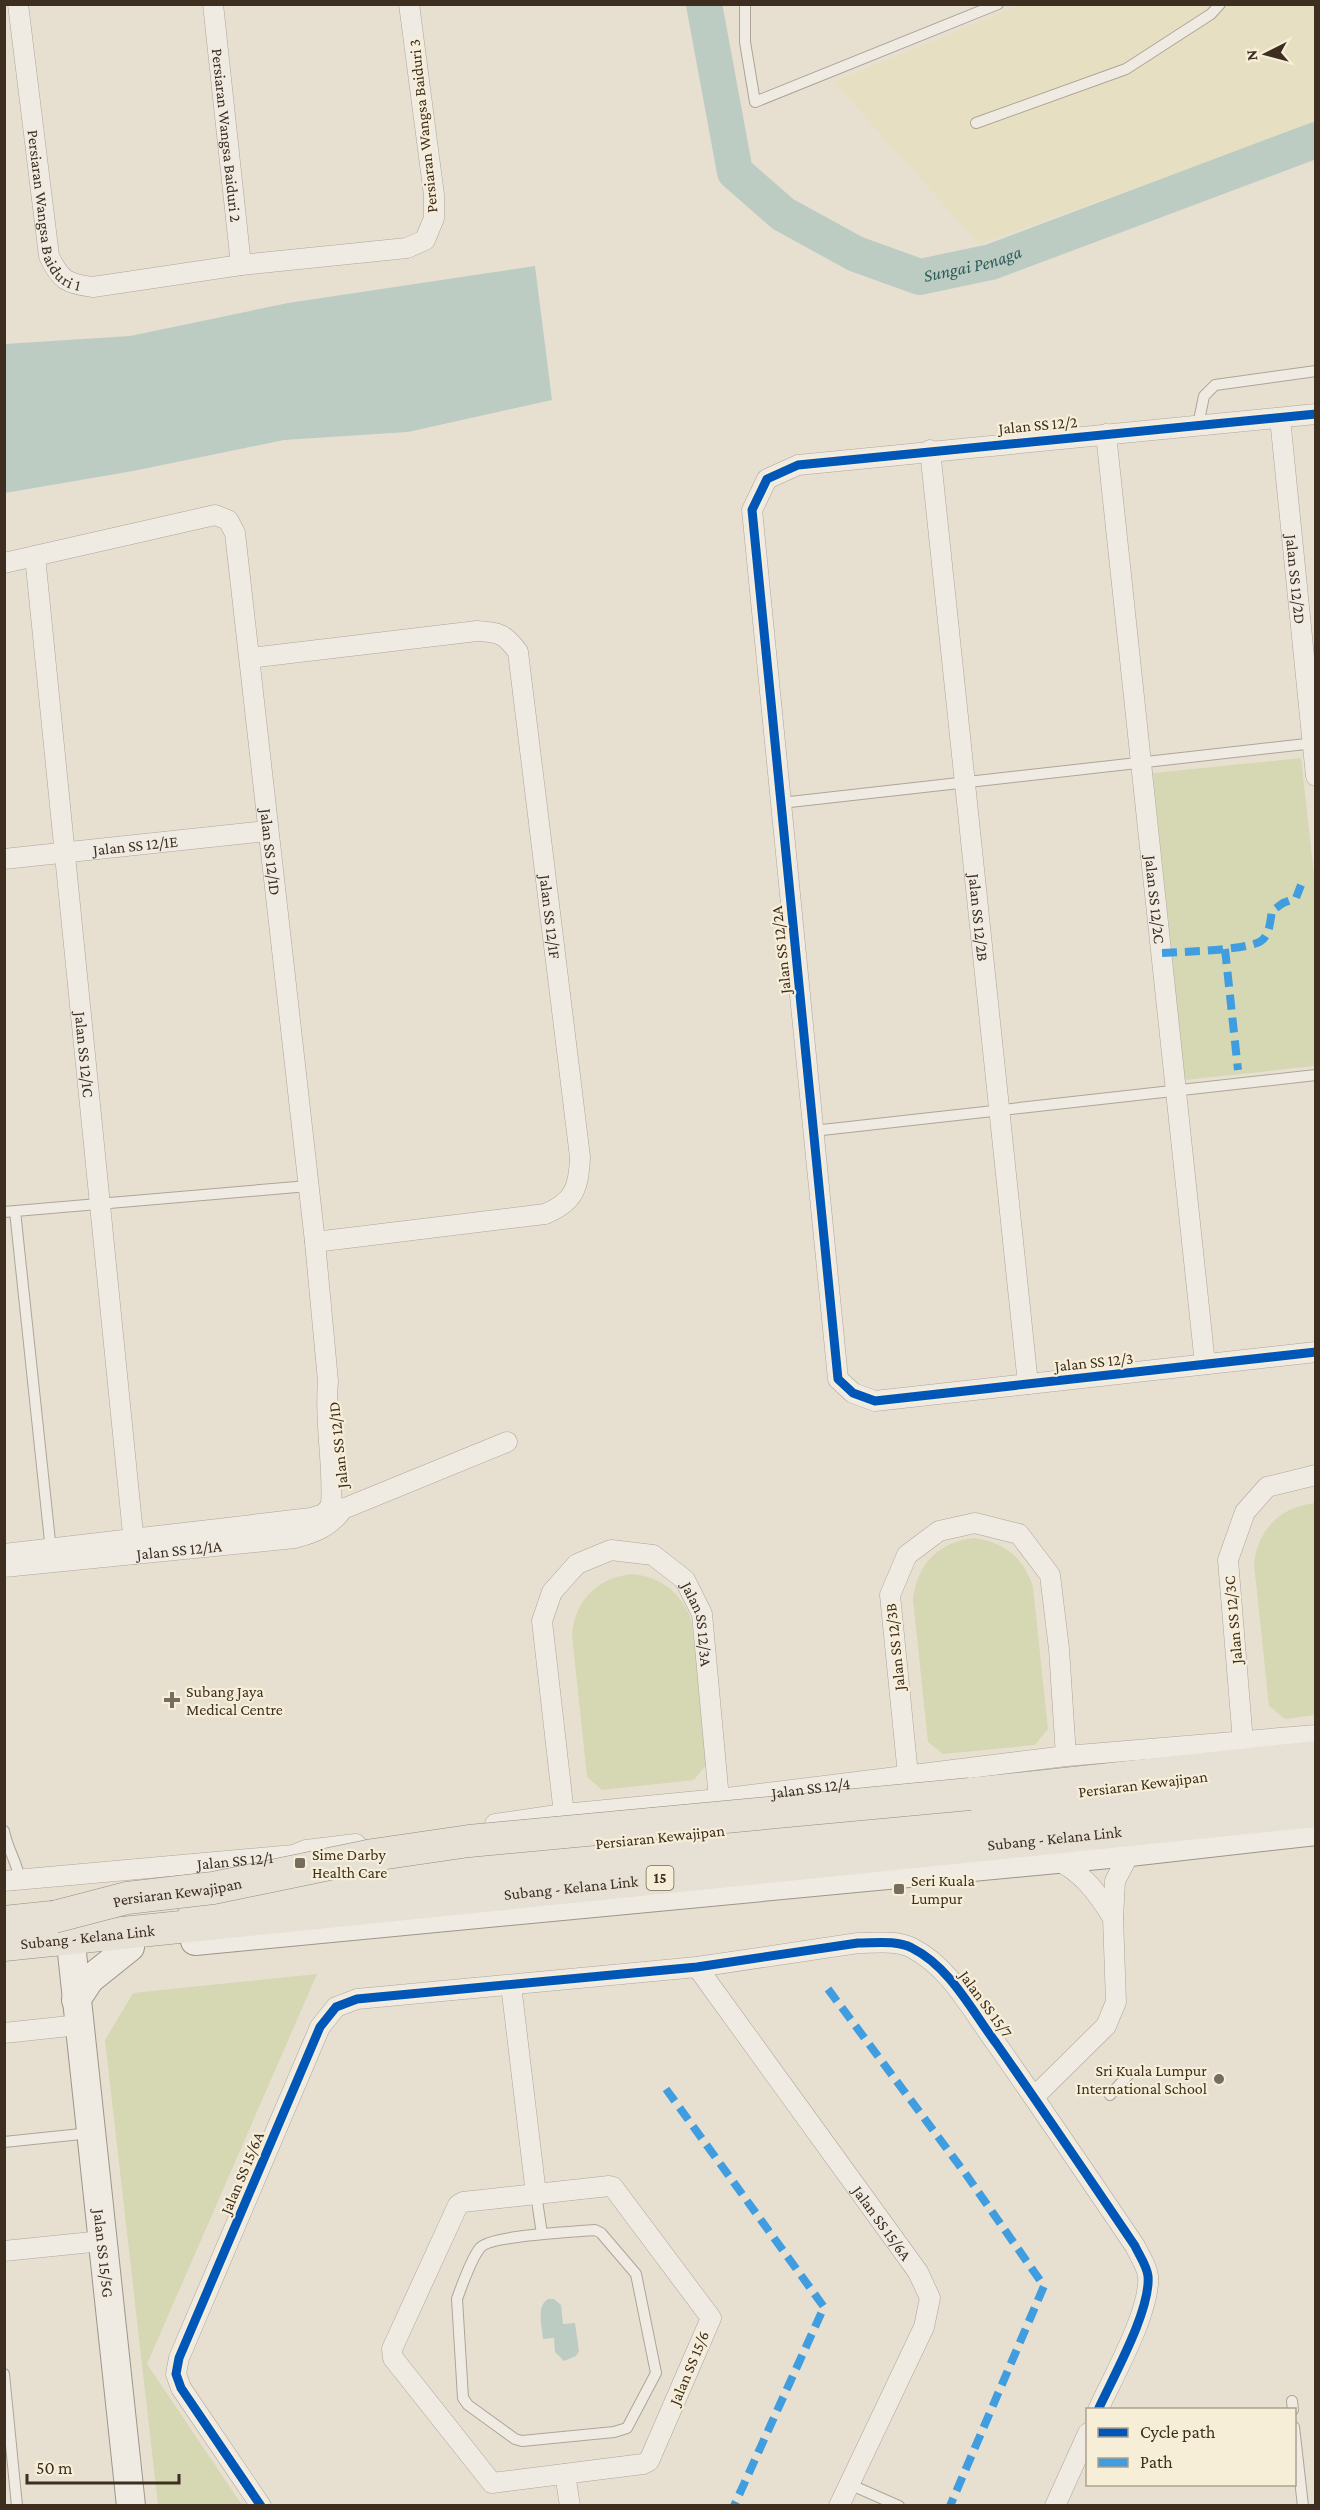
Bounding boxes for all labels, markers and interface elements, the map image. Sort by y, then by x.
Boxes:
north arrow [1236,24,1296,84]
street label: Persiaran Wangsa Baiduri 3 [405,38,442,214]
street label: Persiaran Wangsa Baiduri 2 [209,48,245,223]
text: N [1243,49,1261,62]
street label: Persiaran Wangsa Baiduri 1 [25,129,82,293]
water label: Sungai Penaga [922,241,1025,286]
street label: Jalan SS 12/2 [996,413,1079,438]
street label: Jalan SS 12/2D [1282,532,1309,625]
street label: Jalan SS 12/1D [256,806,284,896]
street label: Jalan SS 12/1E [90,832,179,859]
street label: Jalan SS 12/2C [1141,852,1169,944]
street label: Jalan SS 12/2B [965,871,992,962]
street label: Jalan SS 12/1F [536,872,564,960]
street label: Jalan SS 12/2A [768,904,795,997]
street label: Jalan SS 12/1C [71,1009,98,1098]
street label: Jalan SS 12/3 [1052,1349,1134,1376]
street label: Jalan SS 12/1D [325,1401,352,1491]
street label: Jalan SS 12/1A [134,1537,224,1563]
street label: Jalan SS 12/3C [1221,1575,1246,1667]
street label: Jalan SS 12/3A [677,1577,715,1668]
street label: Jalan SS 12/3B [882,1602,909,1694]
place label: Subang Jaya Medical Centre [186,1683,283,1718]
marker: Subang Jaya Medical Centre [163,1691,181,1709]
street label: Persiaran Kewajipan [1077,1768,1209,1801]
street label: Jalan SS 12/4 [769,1774,851,1802]
street label: Persiaran Kewajipan [594,1822,726,1853]
street label: Subang - Kelana Link [987,1822,1123,1853]
place label: Sime Darby Health Care [312,1846,387,1881]
street label: Jalan SS 12/1 [194,1848,274,1873]
marker: Sime Darby Health Care [293,1856,307,1870]
road number: 15 [646,1866,674,1890]
street label: Subang - Kelana Link [503,1872,639,1902]
place label: Seri Kuala Lumpur [911,1872,975,1908]
street label: Persiaran Kewajipan [111,1874,244,1910]
marker: Seri Kuala Lumpur [892,1882,906,1896]
street label: Subang - Kelana Link [20,1921,156,1952]
street label: Jalan SS 15/7 [954,1966,1016,2042]
place label: Sri Kuala Lumpur International School [1076,2062,1207,2097]
marker: Sri Kuala Lumpur International School [1212,2072,1226,2086]
street label: Jalan SS 15/6A [216,2128,268,2219]
street label: Jalan SS 15/6A [848,2181,916,2264]
street label: Jalan SS 15/5G [90,2206,117,2298]
street label: Jalan SS 15/6 [665,2328,713,2410]
legend [1086,2408,1296,2486]
text: Cycle path [1140,2422,1216,2442]
scale bar [27,2447,178,2485]
text: Path [1140,2452,1173,2472]
text: 50 m [36,2458,73,2478]

